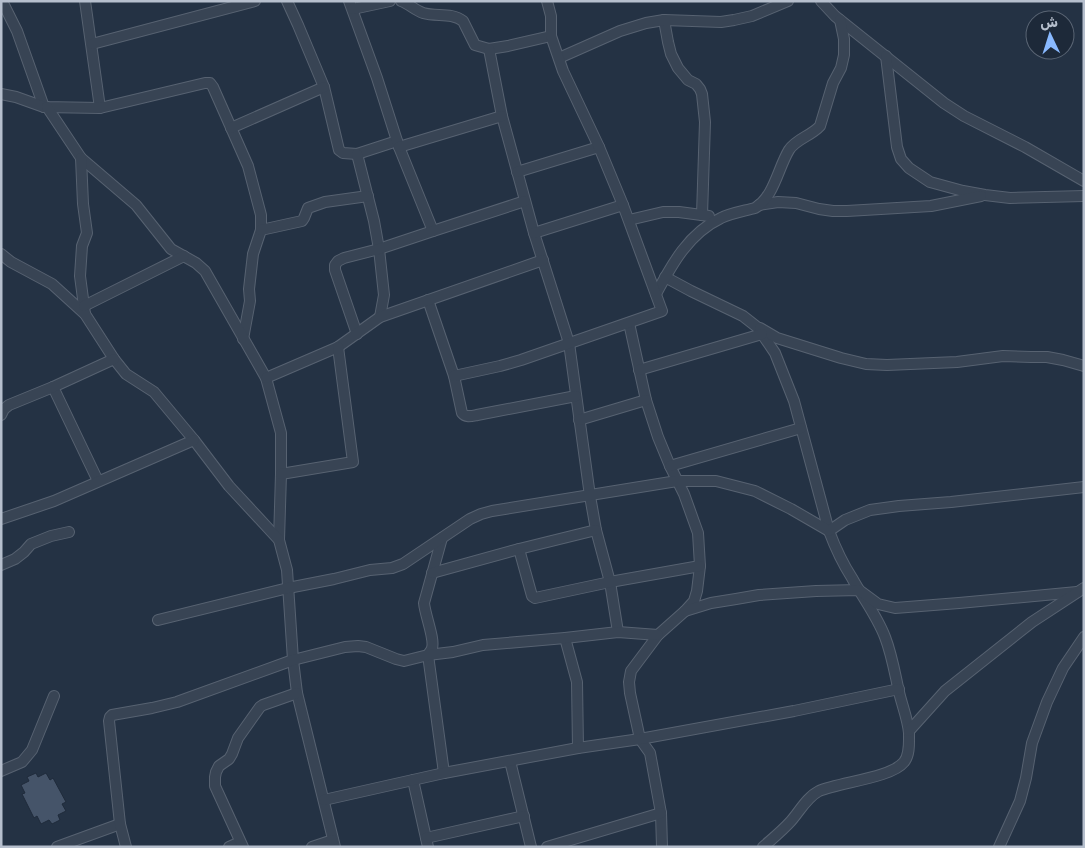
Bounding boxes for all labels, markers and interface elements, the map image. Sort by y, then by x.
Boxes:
north arrow [1025,10,1075,60]
text: ش [1040,13,1059,32]

